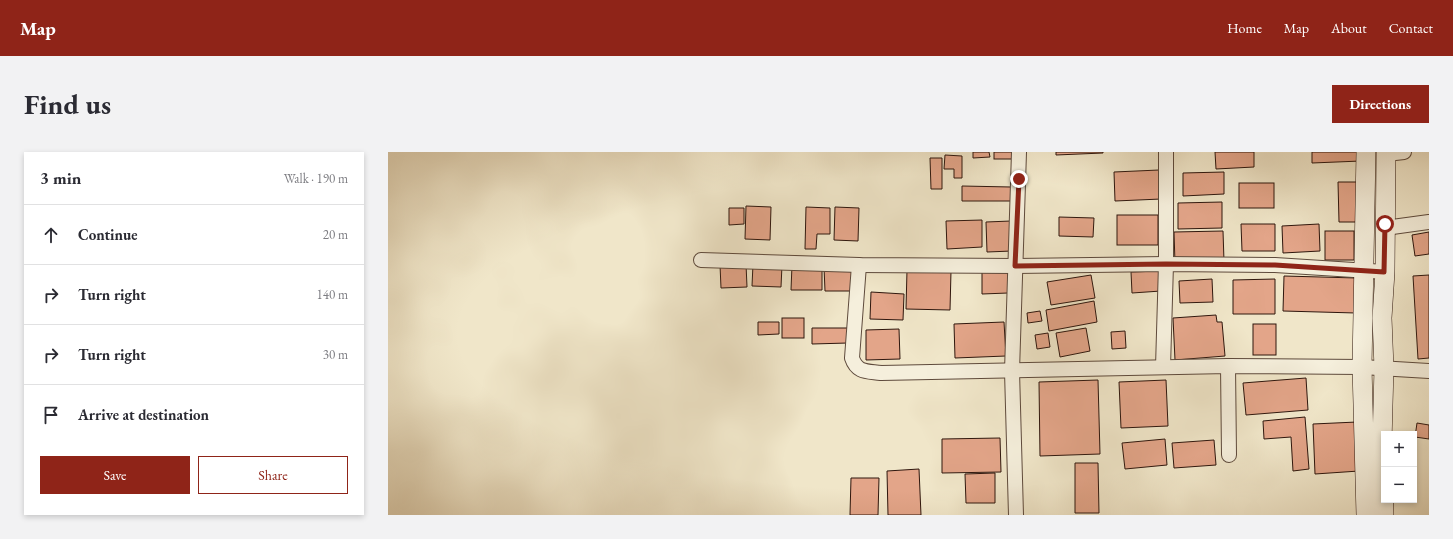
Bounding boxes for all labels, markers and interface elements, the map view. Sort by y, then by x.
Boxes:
text: Map [20,16,56,41]
text: Home [1227,19,1262,37]
text: Map [1284,19,1309,37]
text: About [1331,19,1367,37]
text: Contact [1389,19,1433,37]
button: Directions [1332,85,1429,123]
text: Find us [24,86,111,122]
text: 3 min [40,167,81,189]
text: Walk · 190 m [284,170,348,187]
route end [1010,170,1028,188]
route start [1376,215,1394,233]
icon: ahead [40,224,62,246]
text: Continue [78,225,138,244]
text: 20 m [323,226,348,243]
icon: right [40,284,62,306]
text: Turn right [78,285,146,304]
text: 140 m [317,286,348,303]
icon: right [40,344,62,366]
text: Turn right [78,345,146,364]
text: 30 m [323,346,348,363]
icon: arrive [40,404,62,426]
text: Arrive at destination [78,405,209,424]
map controls [1381,431,1417,503]
button: + [1381,431,1417,467]
button: Save [40,456,190,494]
button: Share [198,456,348,494]
button: − [1381,467,1417,503]

